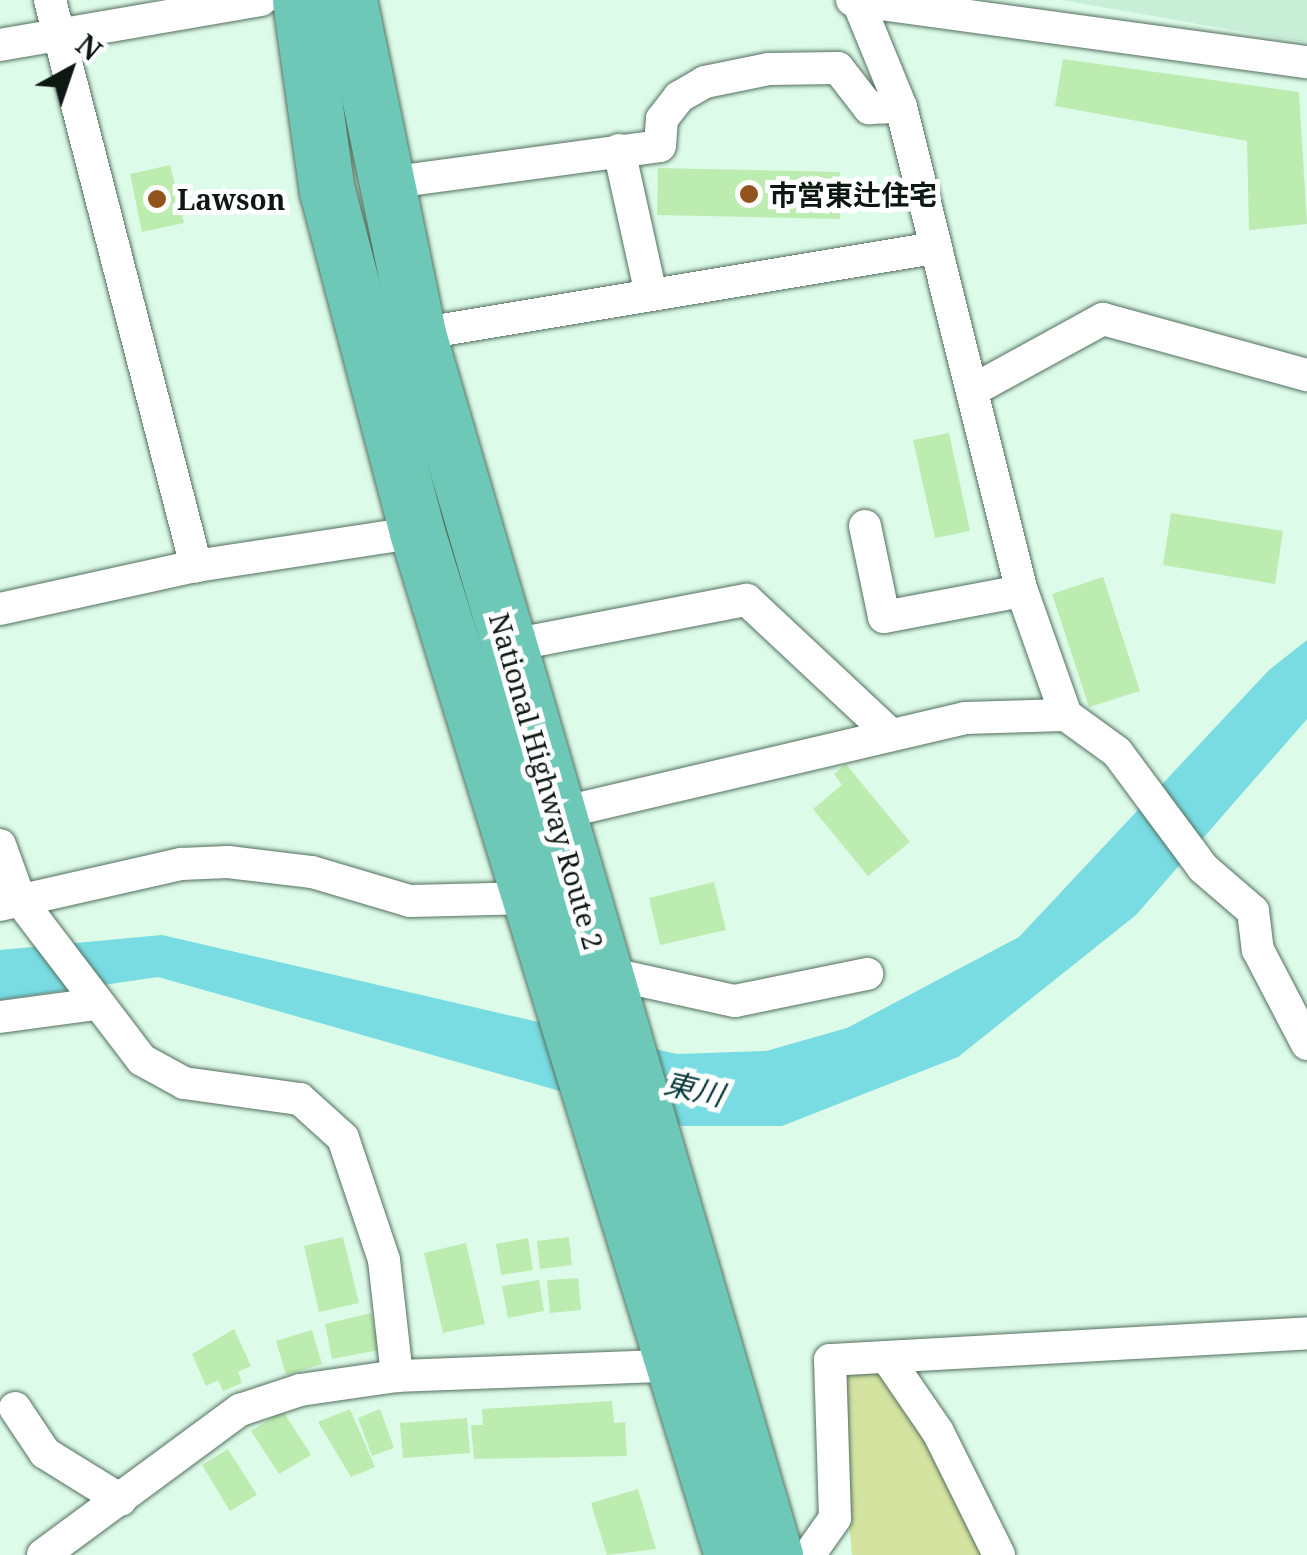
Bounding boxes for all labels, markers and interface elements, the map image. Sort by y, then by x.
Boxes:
north arrow [20,20,120,120]
text: N [69,25,110,69]
place label: 市営東辻住宅 [769,177,937,211]
place label: Lawson [177,182,285,216]
marker: 市営東辻住宅 [738,183,760,205]
marker: Lawson [146,188,168,210]
street label: National Highway Route 2 [483,609,611,953]
water label: 東川 [661,1065,727,1113]

